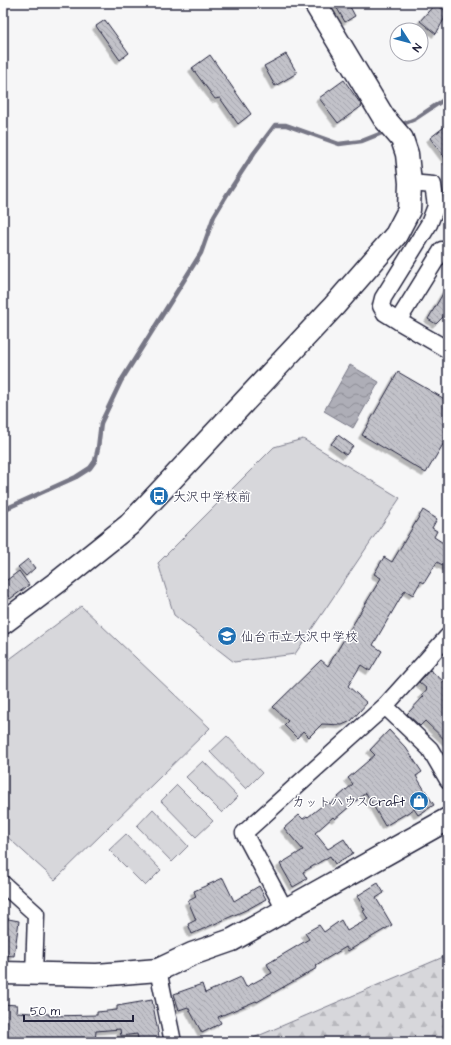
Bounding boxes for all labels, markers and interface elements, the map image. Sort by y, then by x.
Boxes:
north arrow [389,22,429,62]
text: N [409,40,425,55]
bus stop icon: 大沢中学校前 [148,485,170,507]
place label: 大沢中学校前 [173,488,251,506]
school or university icon: 仙台市立大沢中学校 [216,625,238,647]
place label: 仙台市立大沢中学校 [241,628,358,646]
shop icon: カットハウスCraft [408,790,430,812]
place label: カットハウスCraft [292,793,406,811]
scale bar [24,997,133,1023]
text: 50 m [30,1003,61,1020]

